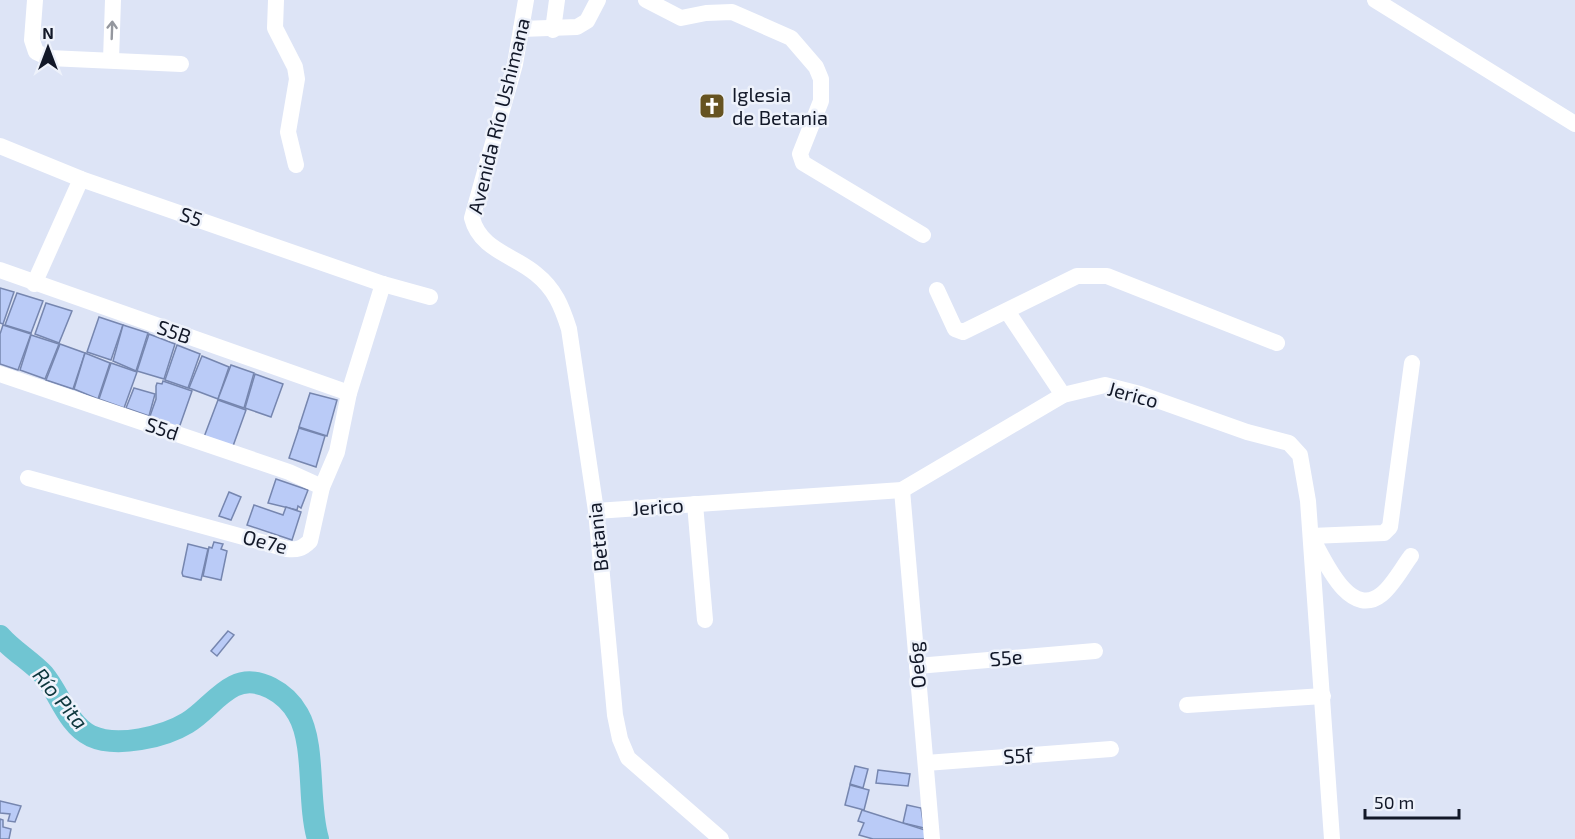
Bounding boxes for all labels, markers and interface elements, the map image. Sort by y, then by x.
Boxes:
street label: Avenida Río Ushimana [462,15,534,216]
north arrow [18,18,78,78]
one-way arrow [106,21,118,40]
text: N [42,23,54,42]
place label: Iglesia de Betania [732,82,828,129]
church icon: Iglesia de Betania [697,91,727,121]
street label: S5 [177,201,206,231]
street label: S5B [154,314,194,348]
street label: Jerico [1105,376,1161,412]
street label: S5d [143,411,182,445]
street label: Jerico [631,492,684,520]
street label: Betania [581,501,613,573]
street label: Oe7e [240,524,290,558]
street label: Oe6g [902,641,930,689]
street label: S5e [989,644,1023,670]
water label: Río Pita [28,662,94,734]
street label: S5f [1002,742,1034,768]
scale bar [1365,782,1460,820]
text: 50 m [1374,791,1414,813]

